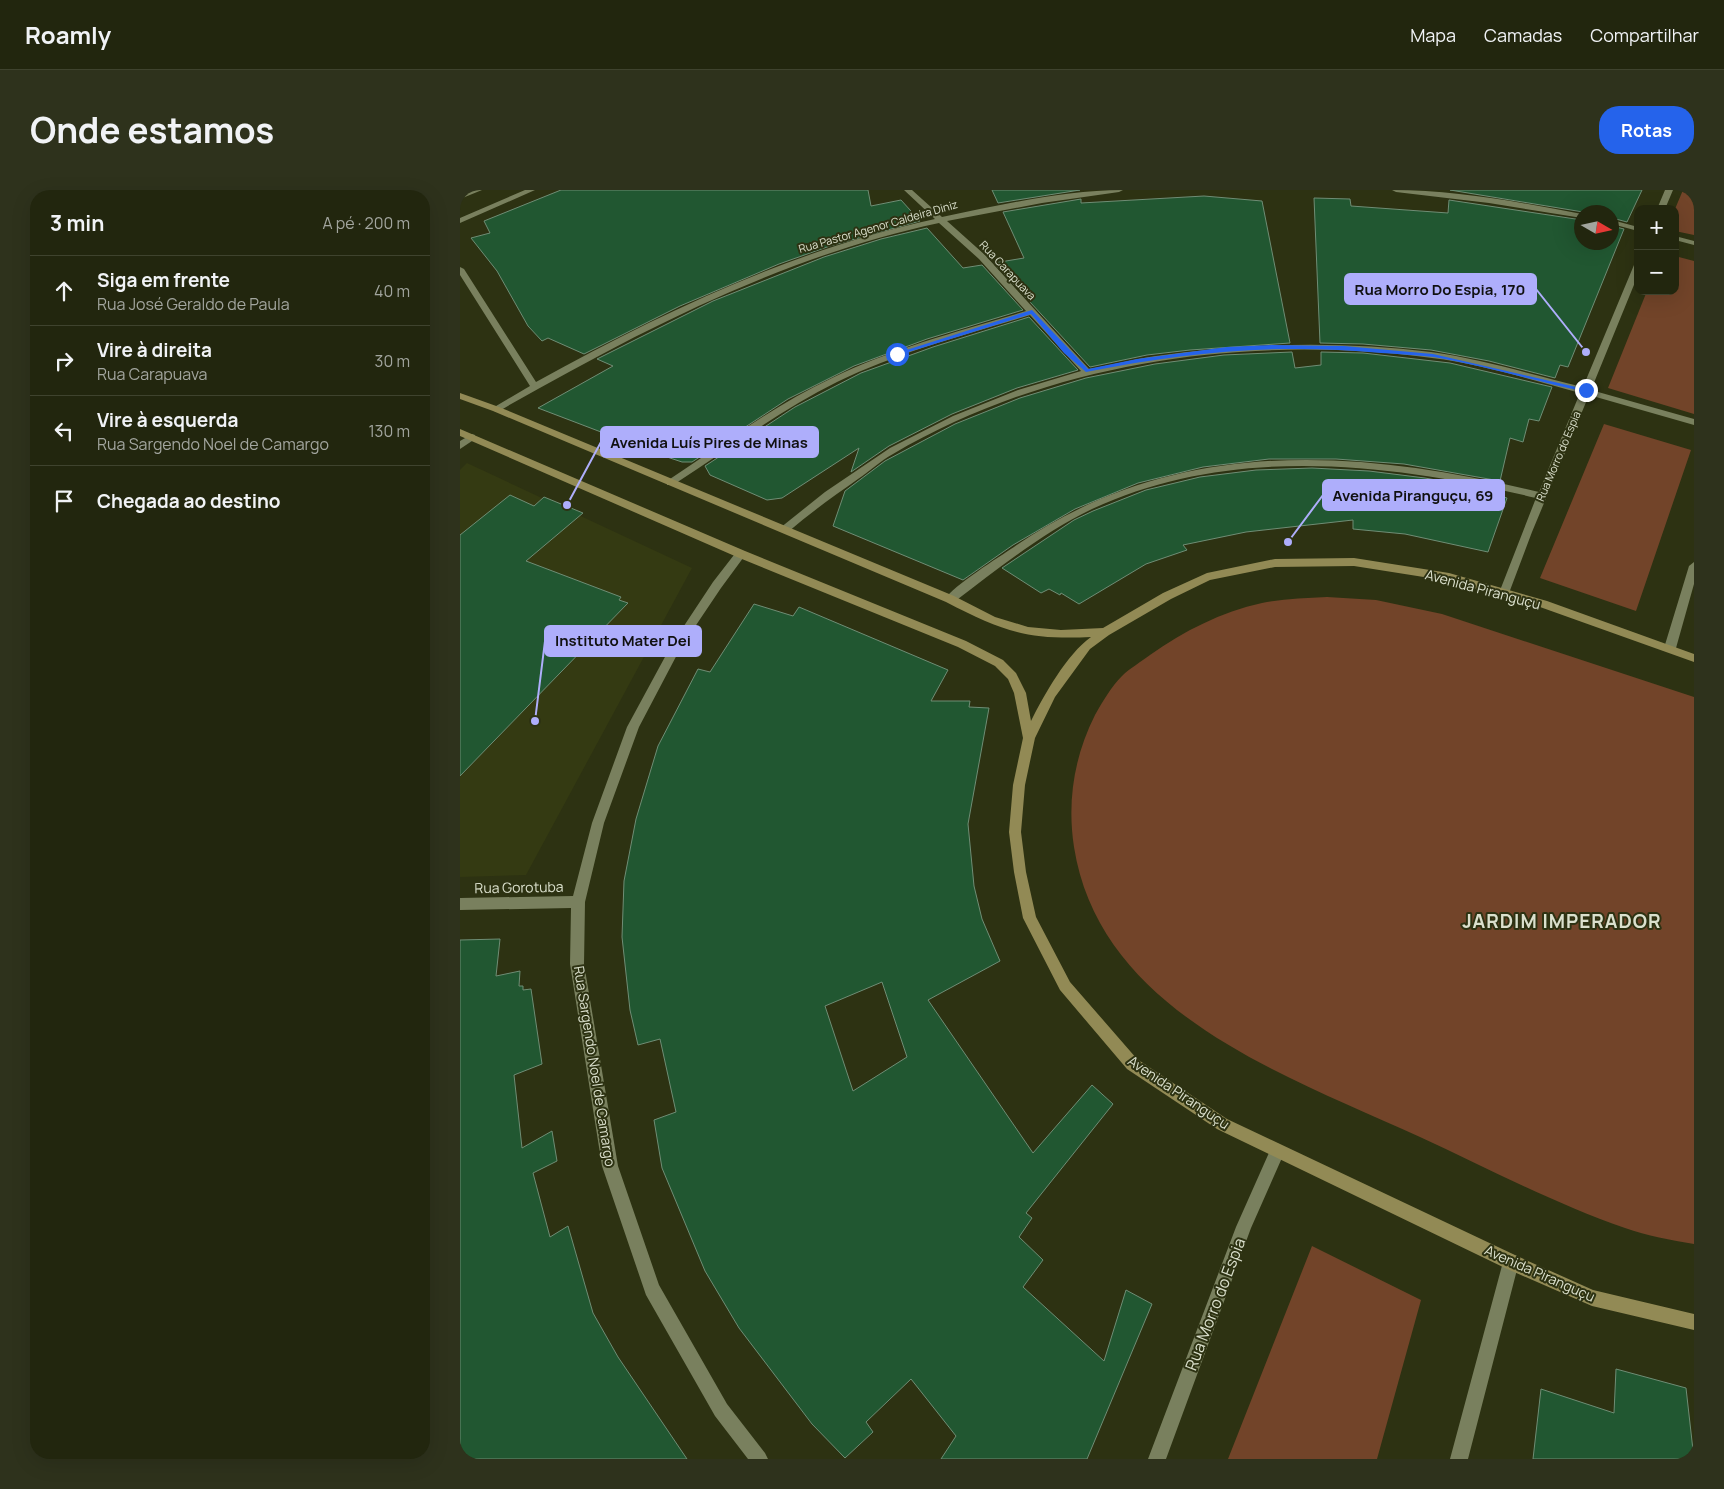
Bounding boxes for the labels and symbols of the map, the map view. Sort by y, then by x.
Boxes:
street label: Rua Pastor Agenor Caldeira Diniz [797,196,959,256]
north arrow [1574,205,1619,250]
street label: Rua Carapuava [977,237,1039,303]
callout: Rua Morro Do Espia, 170 [1345,274,1536,304]
text: Rua Morro Do Espia, 170 [1355,279,1525,300]
route start [886,343,909,366]
route end [1575,379,1598,402]
street label: Rua Morro do Espia [1532,409,1584,503]
callout: Avenida Luís Pires de Minas [601,427,818,457]
text: Avenida Luís Pires de Minas [610,432,808,453]
callout: Avenida Piranguçu, 69 [1323,480,1504,510]
text: Avenida Piranguçu, 69 [1333,485,1493,506]
street label: Avenida Piranguçu [1423,564,1543,614]
callout: Instituto Mater Dei [545,626,701,656]
text: Instituto Mater Dei [555,630,691,651]
street label: Rua Gorotuba [474,877,564,897]
district label: JARDIM IMPERADOR [1462,908,1662,934]
street label: Rua Sargendo Noel de Camargo [570,964,620,1168]
street label: Avenida Piranguçu [1124,1051,1234,1133]
street label: Rua Morro do Espia [1180,1235,1250,1373]
street label: Avenida Piranguçu [1482,1240,1598,1306]

